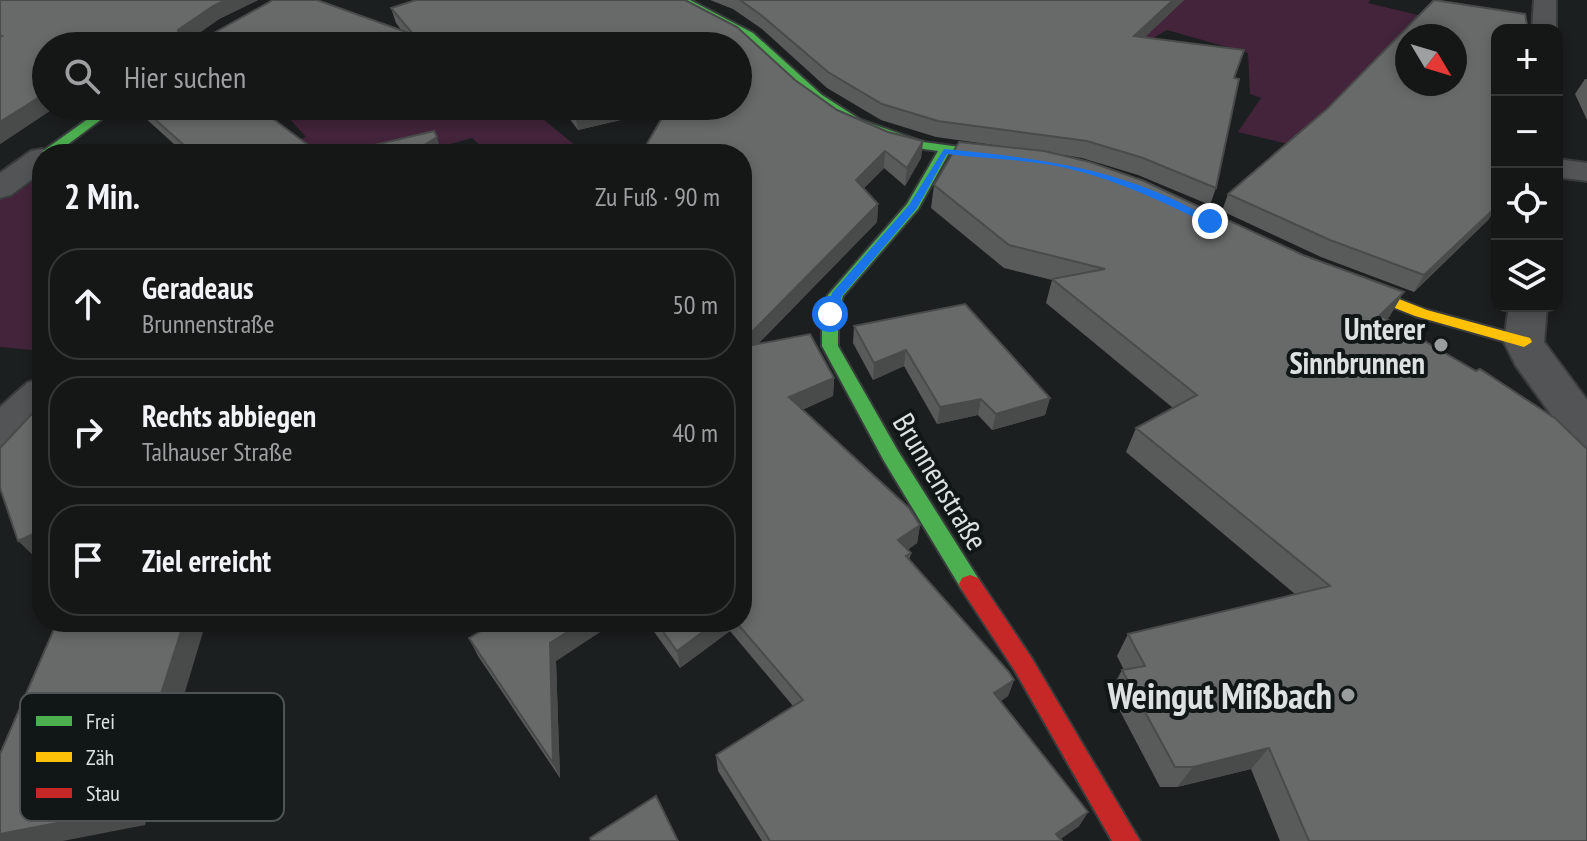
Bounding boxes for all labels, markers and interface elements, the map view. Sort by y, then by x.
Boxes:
north arrow [1395,24,1467,96]
map controls [1491,24,1563,312]
button: + [1491,24,1563,96]
search box [32,32,752,120]
icon: search [60,54,104,98]
text: Hier suchen [124,57,246,96]
button: − [1491,96,1563,168]
button: locate [1491,168,1563,240]
text: 2 Min. [64,174,140,218]
text: Zu Fuß · 90 m [595,180,720,213]
route end [1192,203,1228,239]
button: layers [1491,240,1563,312]
text: Geradeaus [142,268,254,307]
icon: ahead [66,282,110,326]
text: 50 m [672,288,718,321]
route start [812,296,848,332]
text: Brunnenstraße [142,307,275,340]
place label: Unterer Sinnbrunnen [1289,309,1425,382]
marker: Unterer Sinnbrunnen [1432,336,1450,354]
text: Rechts abbiegen [142,396,316,435]
street label: Brunnenstraße [885,405,997,557]
icon: right [66,410,110,454]
text: 40 m [672,416,718,449]
text: Talhauser Straße [142,435,292,468]
icon: arrive [66,538,110,582]
text: Ziel erreicht [142,541,271,580]
place label: Weingut Mißbach [1106,672,1332,719]
marker: Weingut Mißbach [1339,686,1357,704]
legend [20,693,284,821]
text: Frei [86,707,115,735]
text: Zäh [86,743,114,771]
text: Stau [86,779,120,807]

